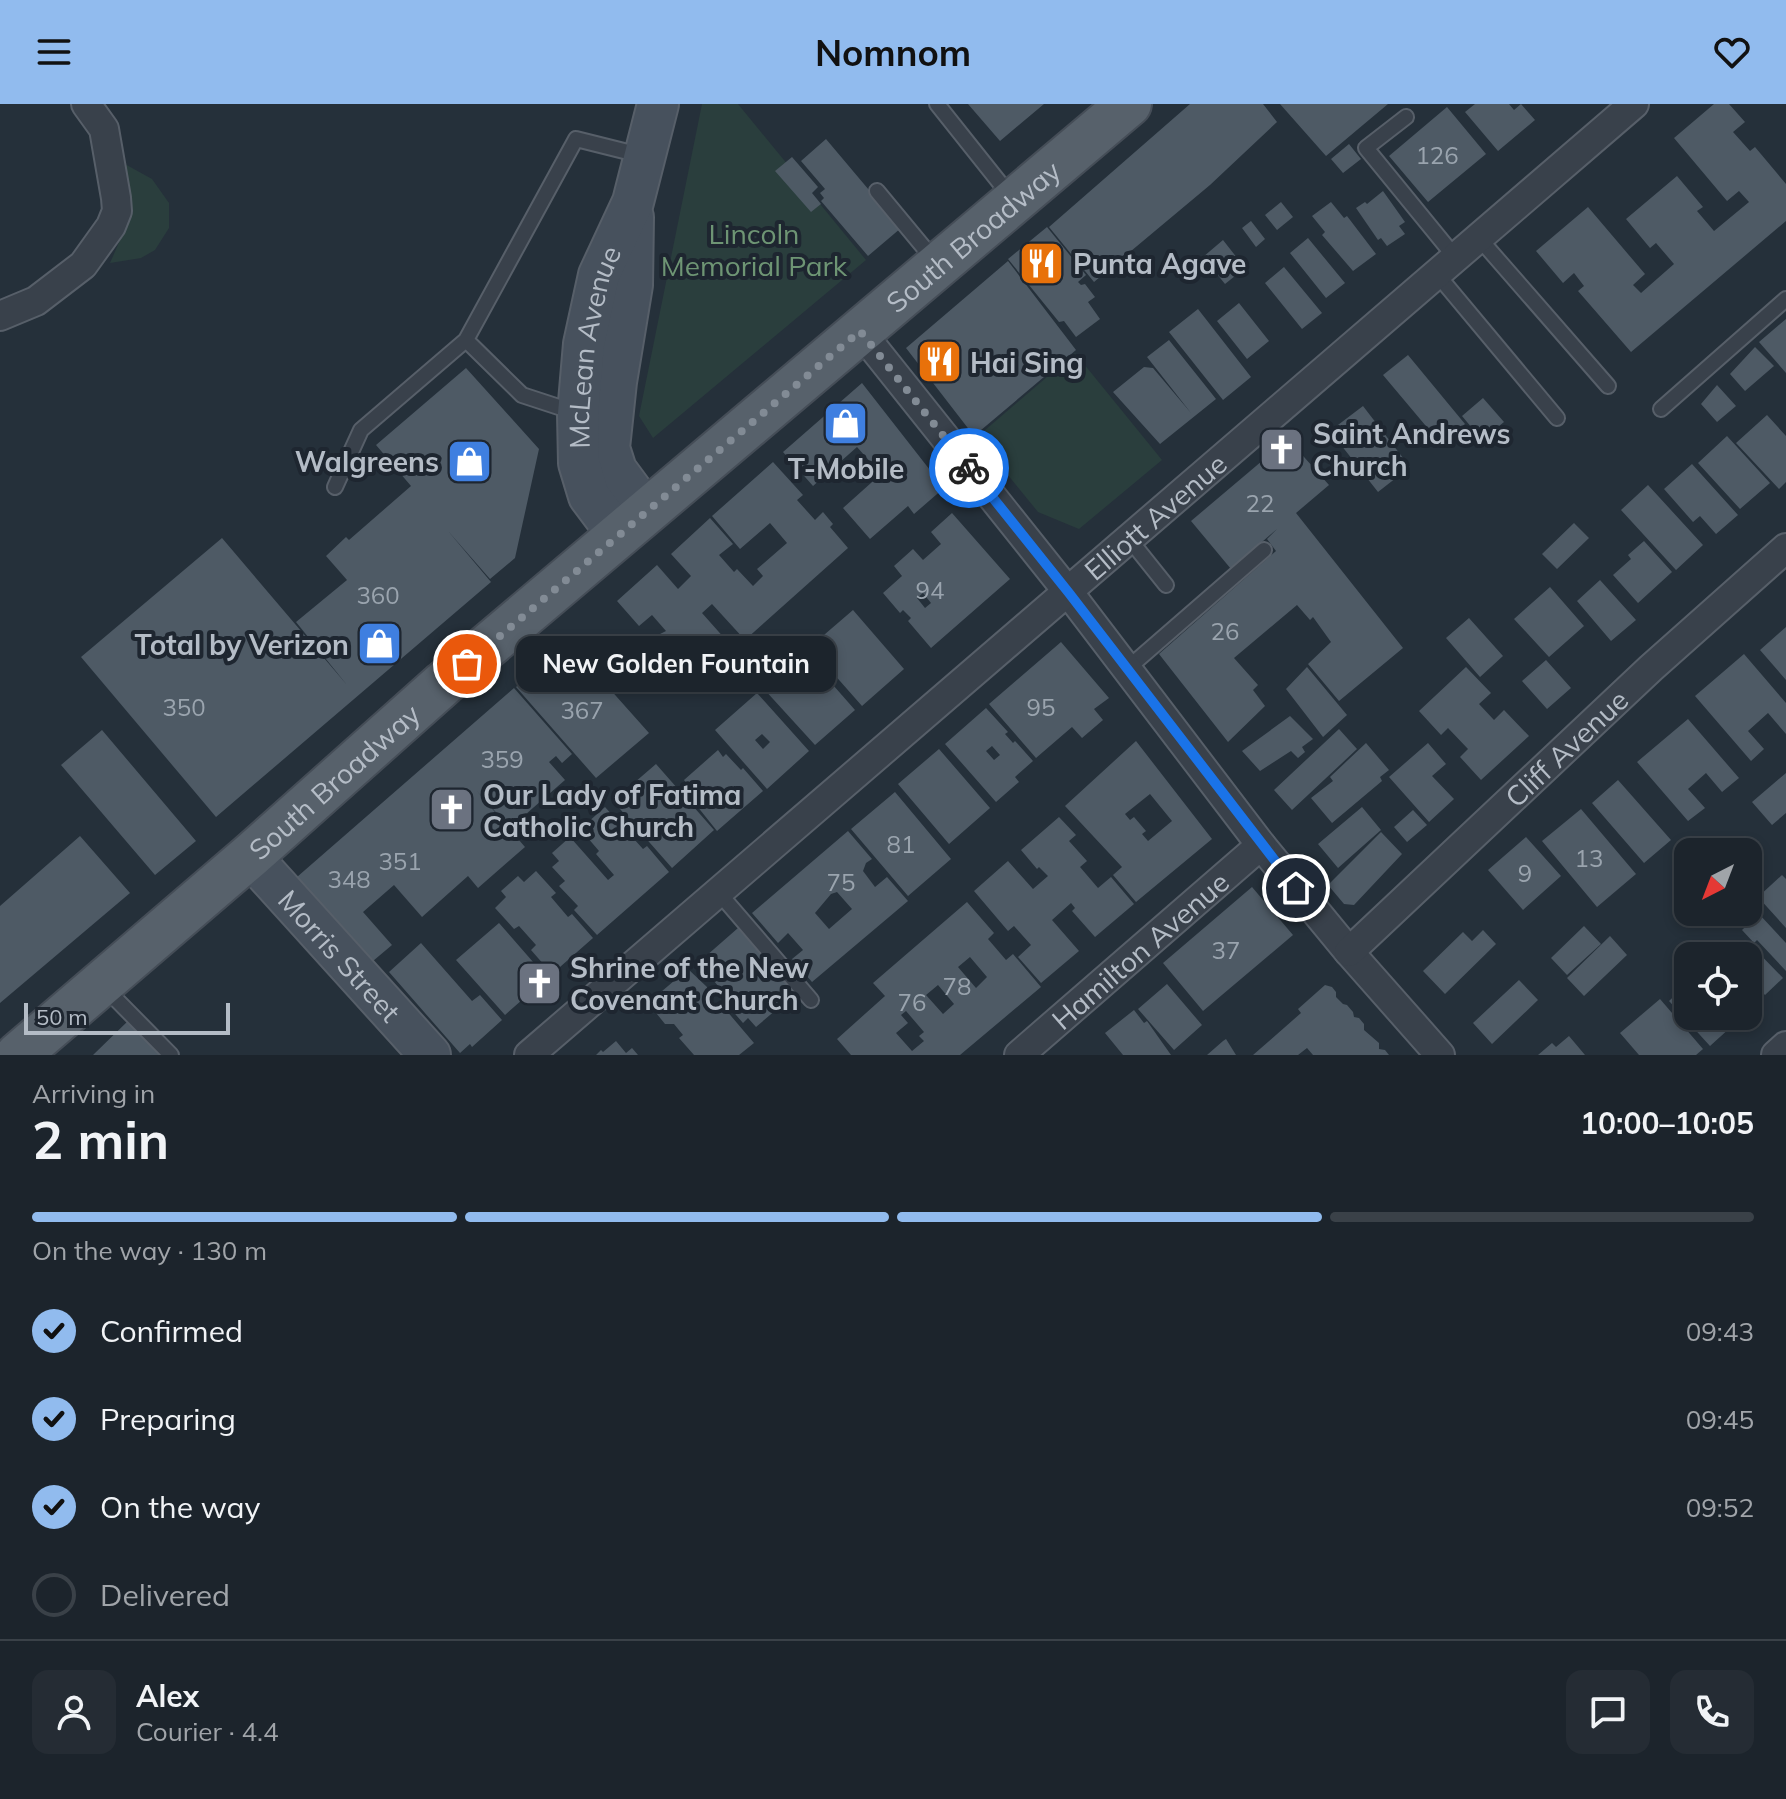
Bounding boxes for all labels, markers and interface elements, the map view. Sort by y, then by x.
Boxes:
icon: menu [32,30,76,74]
text: Nomnom [815,30,971,75]
icon: heart [1710,30,1754,74]
house number: 126 [1415,140,1459,170]
street label: South Broadway [878,152,1067,320]
park label: Lincoln Memorial Park [661,216,848,283]
restaurant icon: Punta Agave [1018,239,1066,287]
street label: McLean Avenue [560,240,628,449]
place label: Punta Agave [1073,246,1246,281]
restaurant icon: Hai Sing [915,338,963,386]
place label: Hai Sing [970,345,1084,380]
shop icon: T-Mobile [822,399,870,447]
place label: Saint Andrews Church [1313,416,1511,483]
church icon: Saint Andrews Church [1258,425,1306,473]
courier [929,428,1009,508]
shop icon: Walgreens [446,437,494,485]
place label: Walgreens [295,444,439,479]
street label: Elliott Avenue [1077,445,1233,587]
icon: bike [947,446,991,490]
place label: T-Mobile [788,451,904,486]
house number: 22 [1246,488,1274,518]
house number: 94 [916,575,944,605]
house number: 360 [356,580,400,610]
house number: 26 [1211,616,1239,646]
shop icon: Total by Verizon [356,620,404,668]
place label: Total by Verizon [135,627,349,662]
pin [433,630,501,698]
callout: New Golden Fountain [515,636,835,692]
icon: bag [445,642,489,686]
text: New Golden Fountain [542,647,810,680]
street label: Cliff Avenue [1497,682,1635,814]
house number: 350 [162,692,206,722]
house number: 95 [1027,692,1055,722]
house number: 367 [560,695,604,725]
street label: South Broadway [241,696,427,867]
house number: 359 [480,744,524,774]
place label: Our Lady of Fatima Catholic Church [483,777,741,844]
church icon: Our Lady of Fatima Catholic Church [428,786,476,834]
house number: 81 [887,829,915,859]
north arrow [1674,838,1762,926]
map controls [1674,838,1762,1030]
house number: 13 [1575,843,1603,873]
house number: 351 [378,846,422,876]
pin [1262,854,1330,922]
house number: 9 [1518,858,1532,888]
house number: 348 [327,864,371,894]
street label: Hamilton Avenue [1044,864,1236,1036]
icon: home [1274,866,1318,910]
house number: 75 [827,867,855,897]
street label: Morris Street [271,882,409,1029]
house number: 37 [1212,935,1240,965]
button: locate [1674,942,1762,1030]
place label: Shrine of the New Covenant Church [570,950,809,1017]
church icon: Shrine of the New Covenant Church [515,959,563,1007]
house number: 78 [943,971,971,1001]
house number: 76 [898,987,926,1017]
scale bar [24,999,230,1035]
text: 50 m [36,1003,87,1031]
text: Arriving in [32,1077,155,1110]
text: 10:00–10:05 [1580,1104,1754,1142]
text: 2 min [32,1107,169,1172]
text: On the way · 130 m [32,1234,267,1267]
icon: check [32,1309,76,1353]
text: Confirmed [100,1312,243,1350]
text: 09:43 [1686,1315,1754,1348]
icon: check [32,1397,76,1441]
text: Preparing [100,1400,236,1438]
text: 09:45 [1686,1403,1754,1436]
icon: check [32,1485,76,1529]
text: On the way [100,1488,260,1526]
text: 09:52 [1686,1491,1754,1524]
text: Delivered [100,1576,230,1614]
button: person [32,1670,116,1754]
button: chat [1566,1670,1650,1754]
button: phone [1670,1670,1754,1754]
text: Alex [136,1677,199,1715]
text: Courier · 4.4 [136,1715,279,1748]

